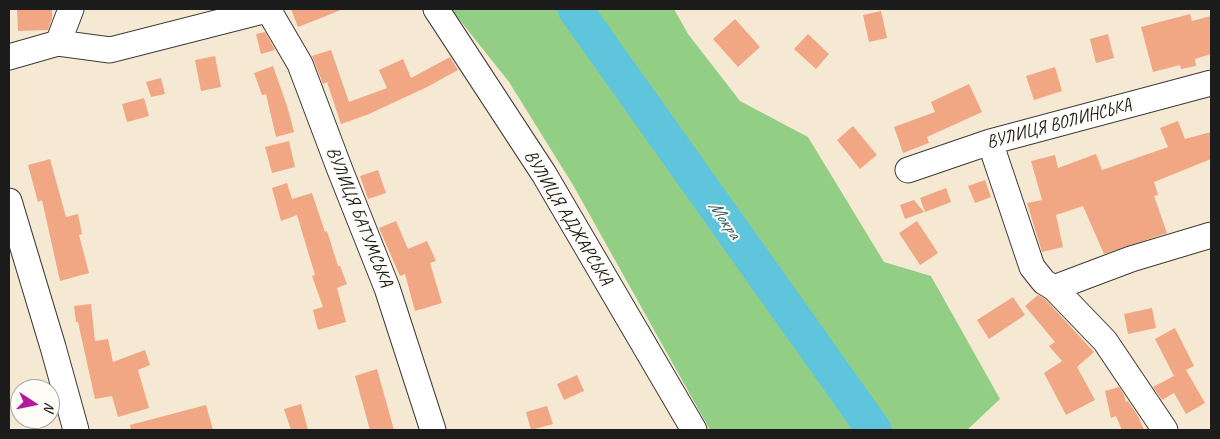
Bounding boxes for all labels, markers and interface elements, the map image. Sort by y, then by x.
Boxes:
street label: ВУЛИЦЯ ВОЛИНСЬКА [984,94,1134,154]
street label: ВУЛИЦЯ БАТУМСЬКА [321,144,397,290]
street label: ВУЛИЦЯ АДЖАРСЬКА [519,147,617,289]
water label: Мокра [703,196,745,244]
north arrow [10,379,60,429]
text: N [40,401,58,413]

